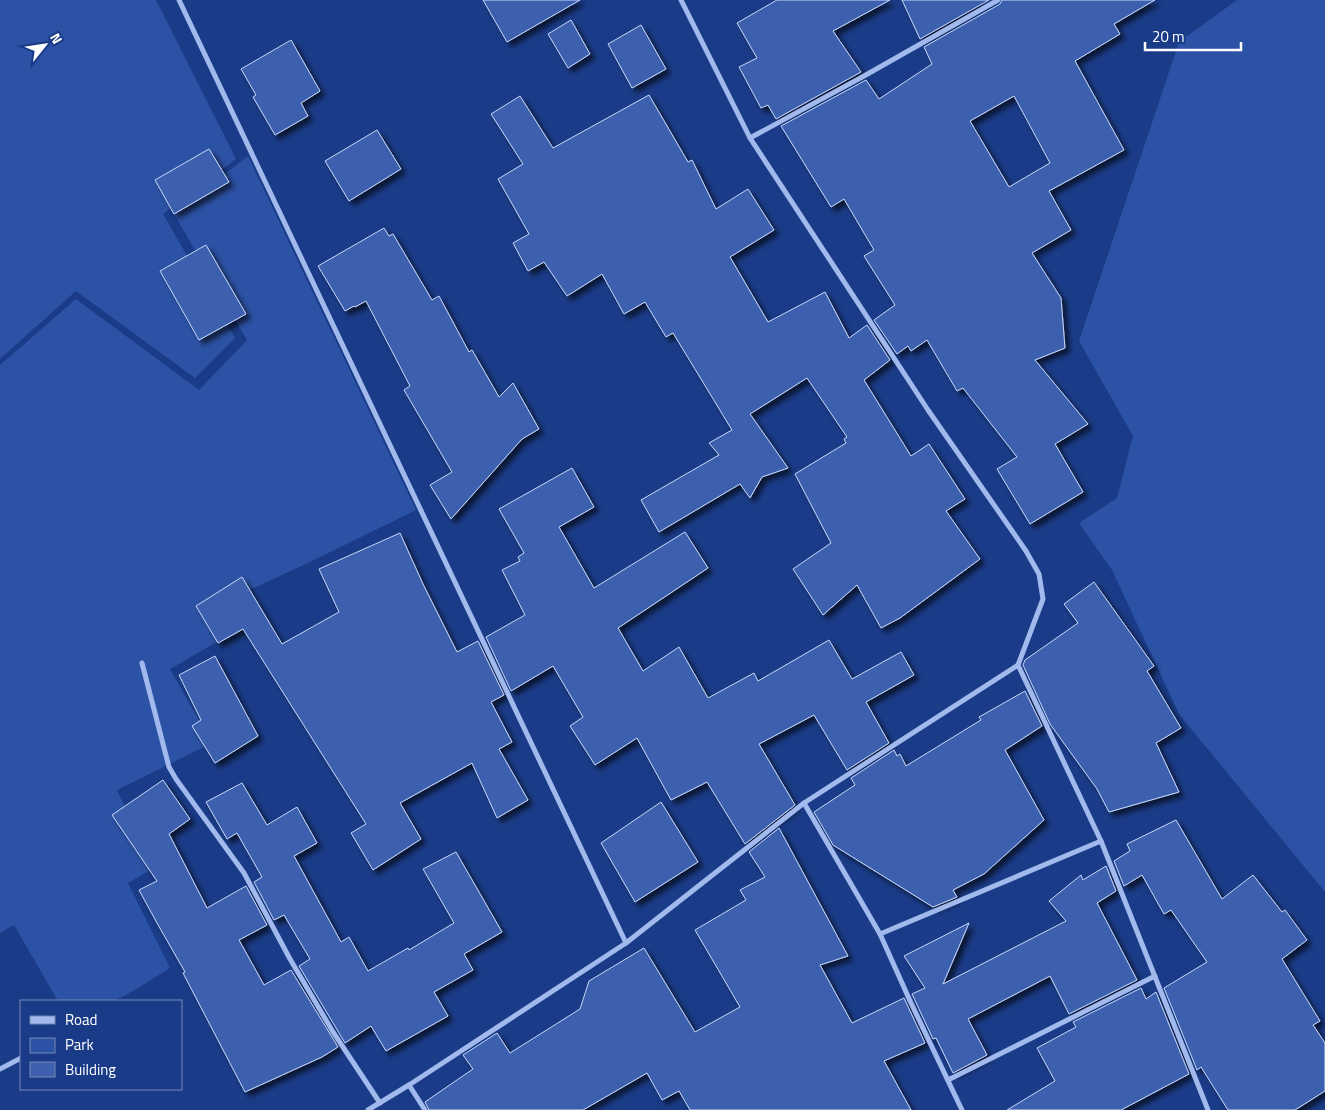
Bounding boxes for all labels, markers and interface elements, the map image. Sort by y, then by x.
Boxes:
north arrow [20,20,70,70]
scale bar [1145,20,1241,52]
text: 20 m [1152,25,1185,48]
text: N [45,29,68,48]
legend [20,1000,182,1090]
text: Road [65,1008,97,1031]
text: Park [65,1033,94,1056]
text: Building [65,1058,116,1081]

